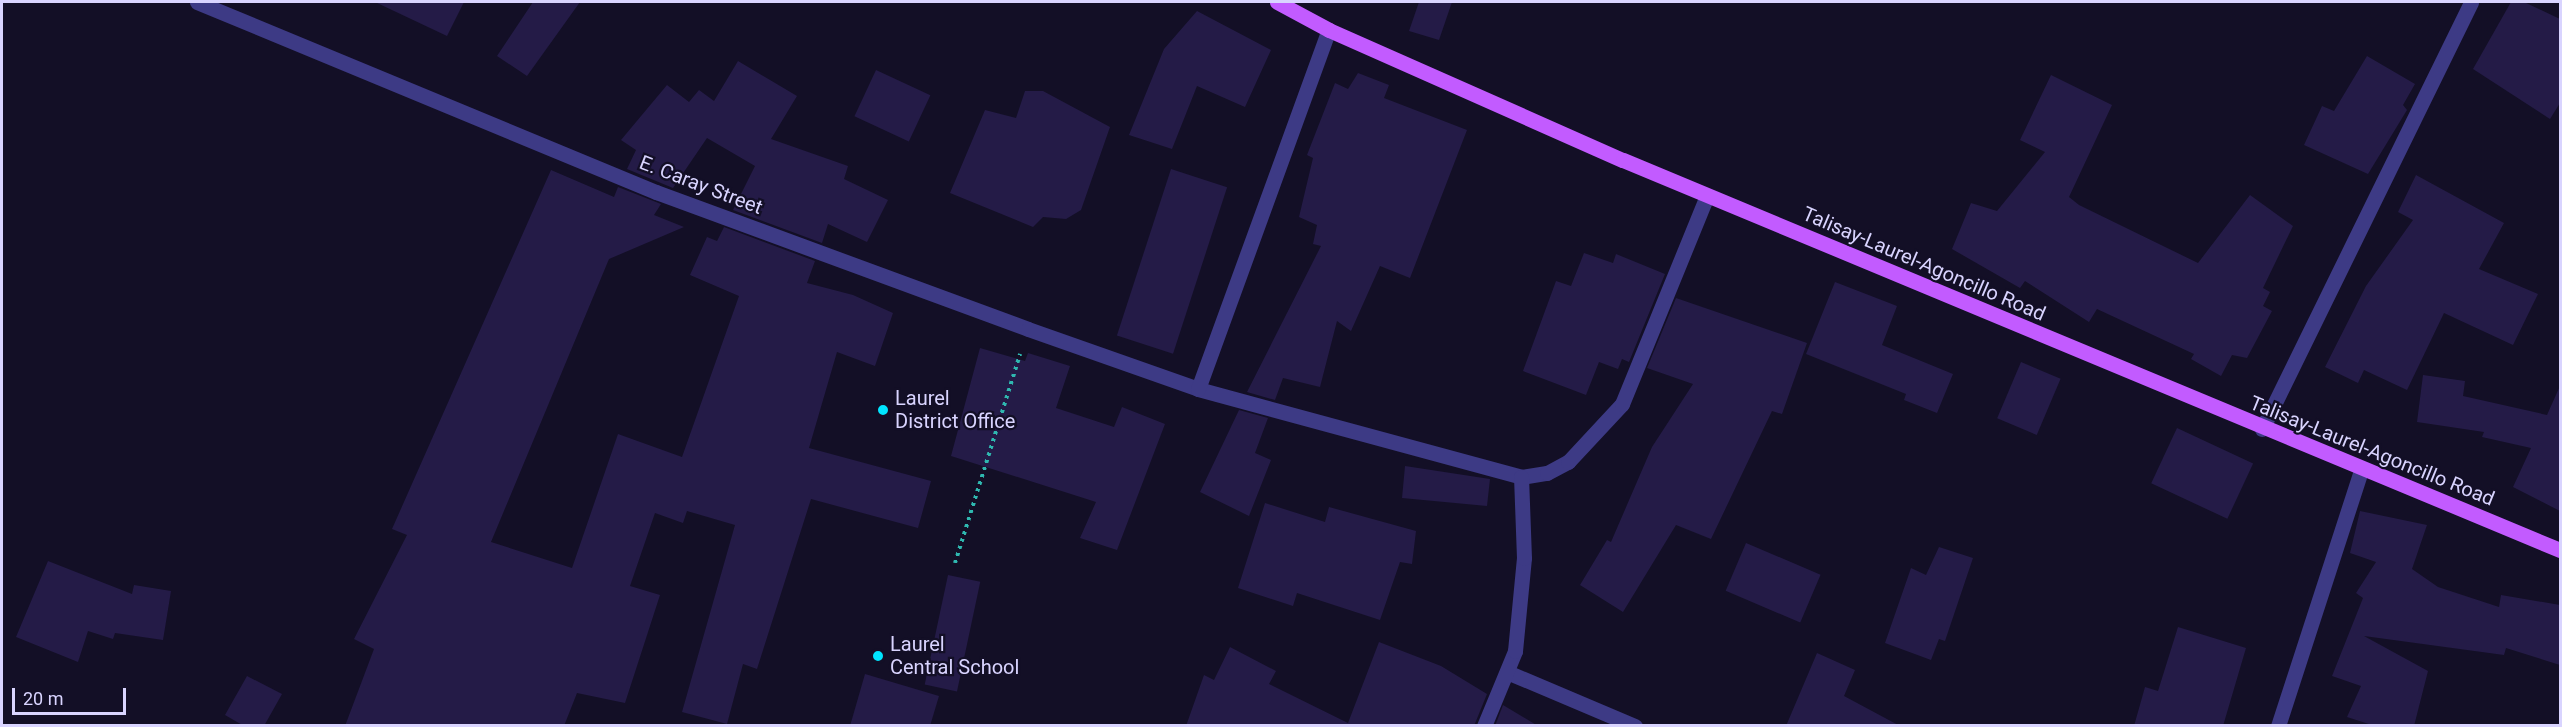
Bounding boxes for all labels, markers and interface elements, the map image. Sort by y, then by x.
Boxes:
street label: E. Caray Street [636,151,766,219]
street label: Talisay-Laurel-Agoncillo Road [1799,202,2049,326]
place label: Laurel District Office [895,386,1015,433]
street label: Talisay-Laurel-Agoncillo Road [2246,391,2498,511]
marker: Laurel District Office [876,403,890,417]
place label: Laurel Central School [890,632,1019,679]
marker: Laurel Central School [871,649,885,663]
scale bar [15,676,129,714]
text: 20 m [23,688,63,709]

